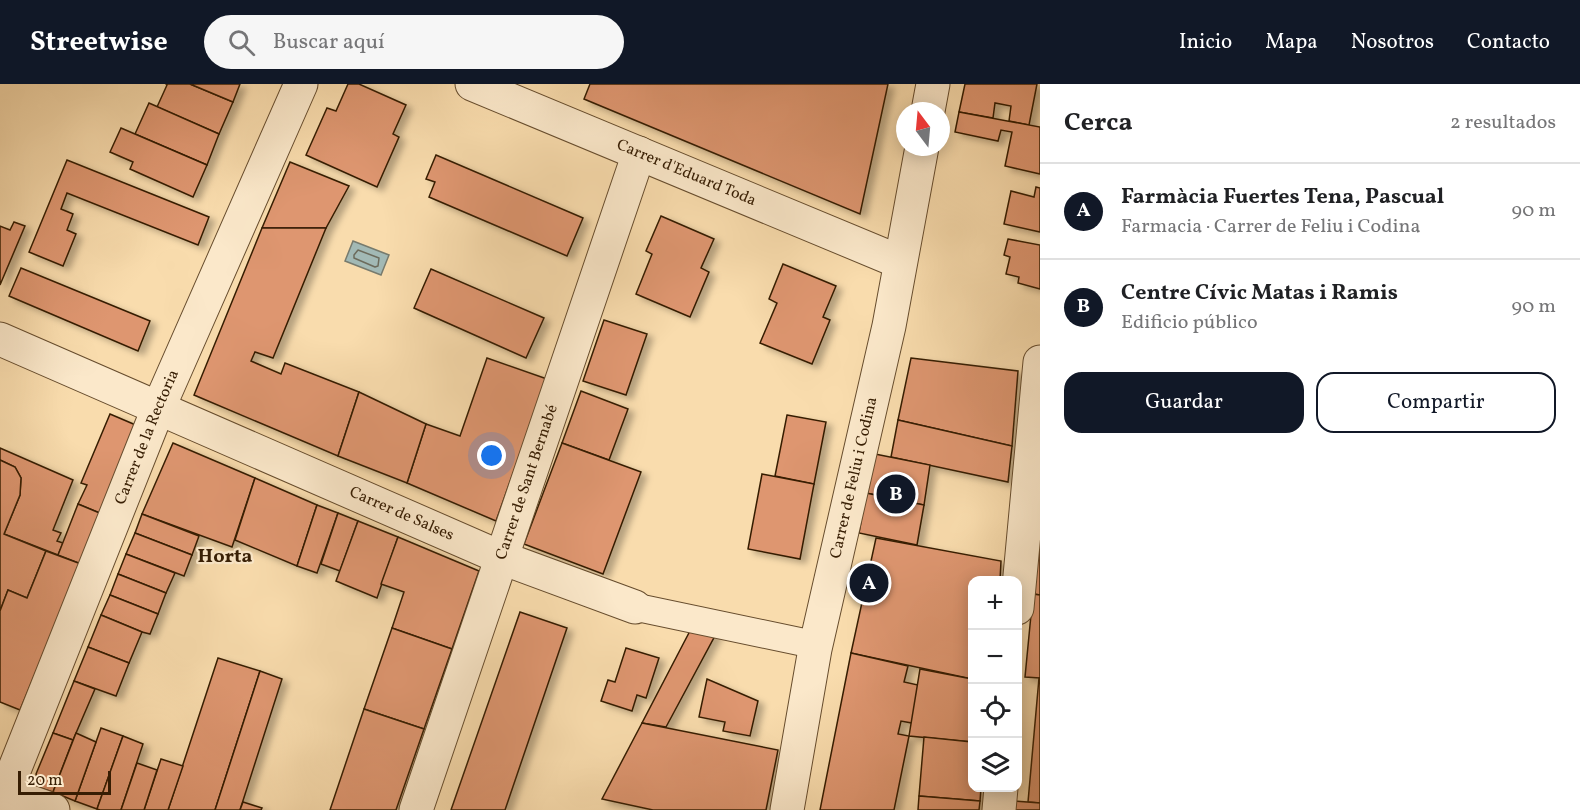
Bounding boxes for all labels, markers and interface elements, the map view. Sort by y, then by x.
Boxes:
search box [204,15,624,69]
text: Streetwise [30,23,168,62]
icon: search [225,26,258,59]
text: Buscar aquí [273,27,385,58]
text: Inicio [1179,28,1232,57]
text: Mapa [1265,28,1318,57]
text: Nosotros [1351,28,1434,57]
text: Contacto [1467,28,1550,57]
north arrow [896,102,950,156]
text: Cerca [1064,105,1133,141]
text: 2 resultados [1450,109,1556,137]
street label: Carrer d'Eduard Toda [613,134,759,212]
text: Farmàcia Fuertes Tena, Pascual [1121,182,1444,213]
text: A [1076,197,1091,225]
text: 90 m [1512,197,1556,225]
text: Farmacia · Carrer de Feliu i Codina [1121,213,1420,241]
text: Centre Cívic Matas i Ramis [1121,278,1398,309]
text: B [1077,293,1090,321]
text: 90 m [1512,293,1556,321]
text: Edificio público [1121,309,1258,337]
street label: Carrer de la Rectoria [110,366,185,508]
button: Guardar [1064,372,1304,433]
button: Compartir [1316,372,1556,433]
street label: Carrer de Feliu i Codina [825,395,883,561]
street label: Carrer de Sant Bernabé [491,402,564,563]
your location [477,441,506,470]
pin: B [876,472,916,516]
street label: Carrer de Salses [346,482,457,547]
district label: Horta [198,543,253,571]
pin: A [850,560,888,606]
map controls [968,576,1022,792]
button: + [968,576,1022,630]
button: − [968,630,1022,684]
button: locate [968,684,1022,738]
button: layers [968,738,1022,792]
scale bar [18,768,111,796]
text: 20 m [27,770,62,792]

